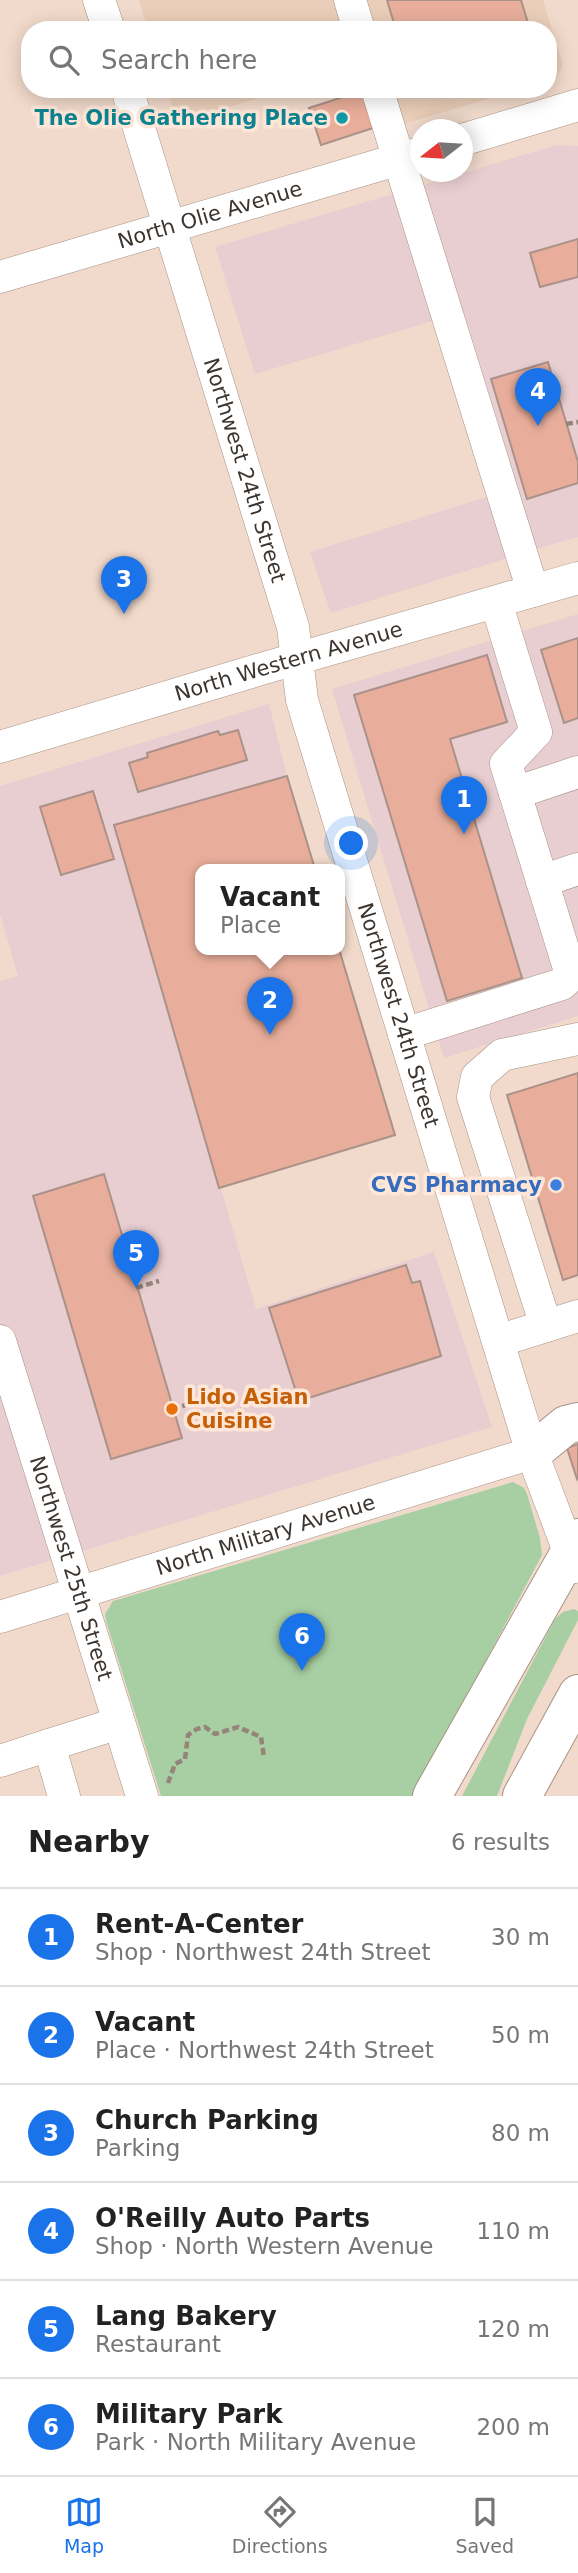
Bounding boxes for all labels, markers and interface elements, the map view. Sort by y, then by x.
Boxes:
search box [21,21,557,98]
icon: search [45,41,83,79]
text: Search here [101,45,257,75]
place label: The Olie Gathering Place [34,106,328,130]
marker: The Olie Gathering Place [334,110,350,126]
north arrow [410,119,473,182]
street label: North Olie Avenue [115,176,305,254]
street label: Northwest 24th Street [199,355,291,585]
pin: 4 [515,368,561,426]
pin: 3 [101,556,147,614]
street label: North Western Avenue [172,617,405,706]
pin: 1 [441,776,487,834]
your location [334,826,368,860]
popup [195,864,345,955]
text: Vacant [220,882,320,912]
street label: Northwest 24th Street [353,900,444,1130]
text: Place [220,912,281,938]
pin: 2 [247,977,293,1035]
place label: CVS Pharmacy [371,1173,542,1197]
marker: CVS Pharmacy [548,1177,564,1193]
pin: 5 [113,1230,159,1288]
place label: Lido Asian Cuisine [186,1385,308,1433]
marker: Lido Asian Cuisine [164,1401,180,1417]
street label: Northwest 25th Street [25,1453,117,1683]
street label: North Military Avenue [153,1490,378,1580]
pin: 6 [279,1613,325,1671]
text: Nearby [28,1824,150,1859]
text: 6 results [451,1829,550,1855]
text: Rent-A-Center [95,1909,303,1939]
text: 1 [43,1924,59,1950]
text: 30 m [491,1924,550,1950]
text: Shop · Northwest 24th Street [95,1939,430,1965]
text: Vacant [95,2007,195,2037]
text: 2 [43,2022,59,2048]
text: 50 m [491,2022,550,2048]
text: Place · Northwest 24th Street [95,2037,434,2063]
text: Church Parking [95,2105,319,2135]
text: 3 [43,2120,59,2146]
text: 80 m [491,2120,550,2146]
text: Parking [95,2135,180,2161]
text: O'Reilly Auto Parts [95,2203,370,2233]
text: 4 [43,2218,59,2244]
text: 110 m [476,2218,550,2244]
text: Shop · North Western Avenue [95,2233,434,2259]
text: Lang Bakery [95,2301,277,2331]
text: 5 [43,2316,59,2342]
text: 120 m [476,2316,550,2342]
text: Restaurant [95,2331,221,2357]
text: Military Park [95,2399,282,2429]
text: 6 [43,2414,59,2440]
text: 200 m [476,2414,550,2440]
text: Park · North Military Avenue [95,2429,416,2455]
tab: Map [64,2493,104,2557]
tab: Directions [232,2493,328,2557]
tab: Saved [455,2493,514,2557]

